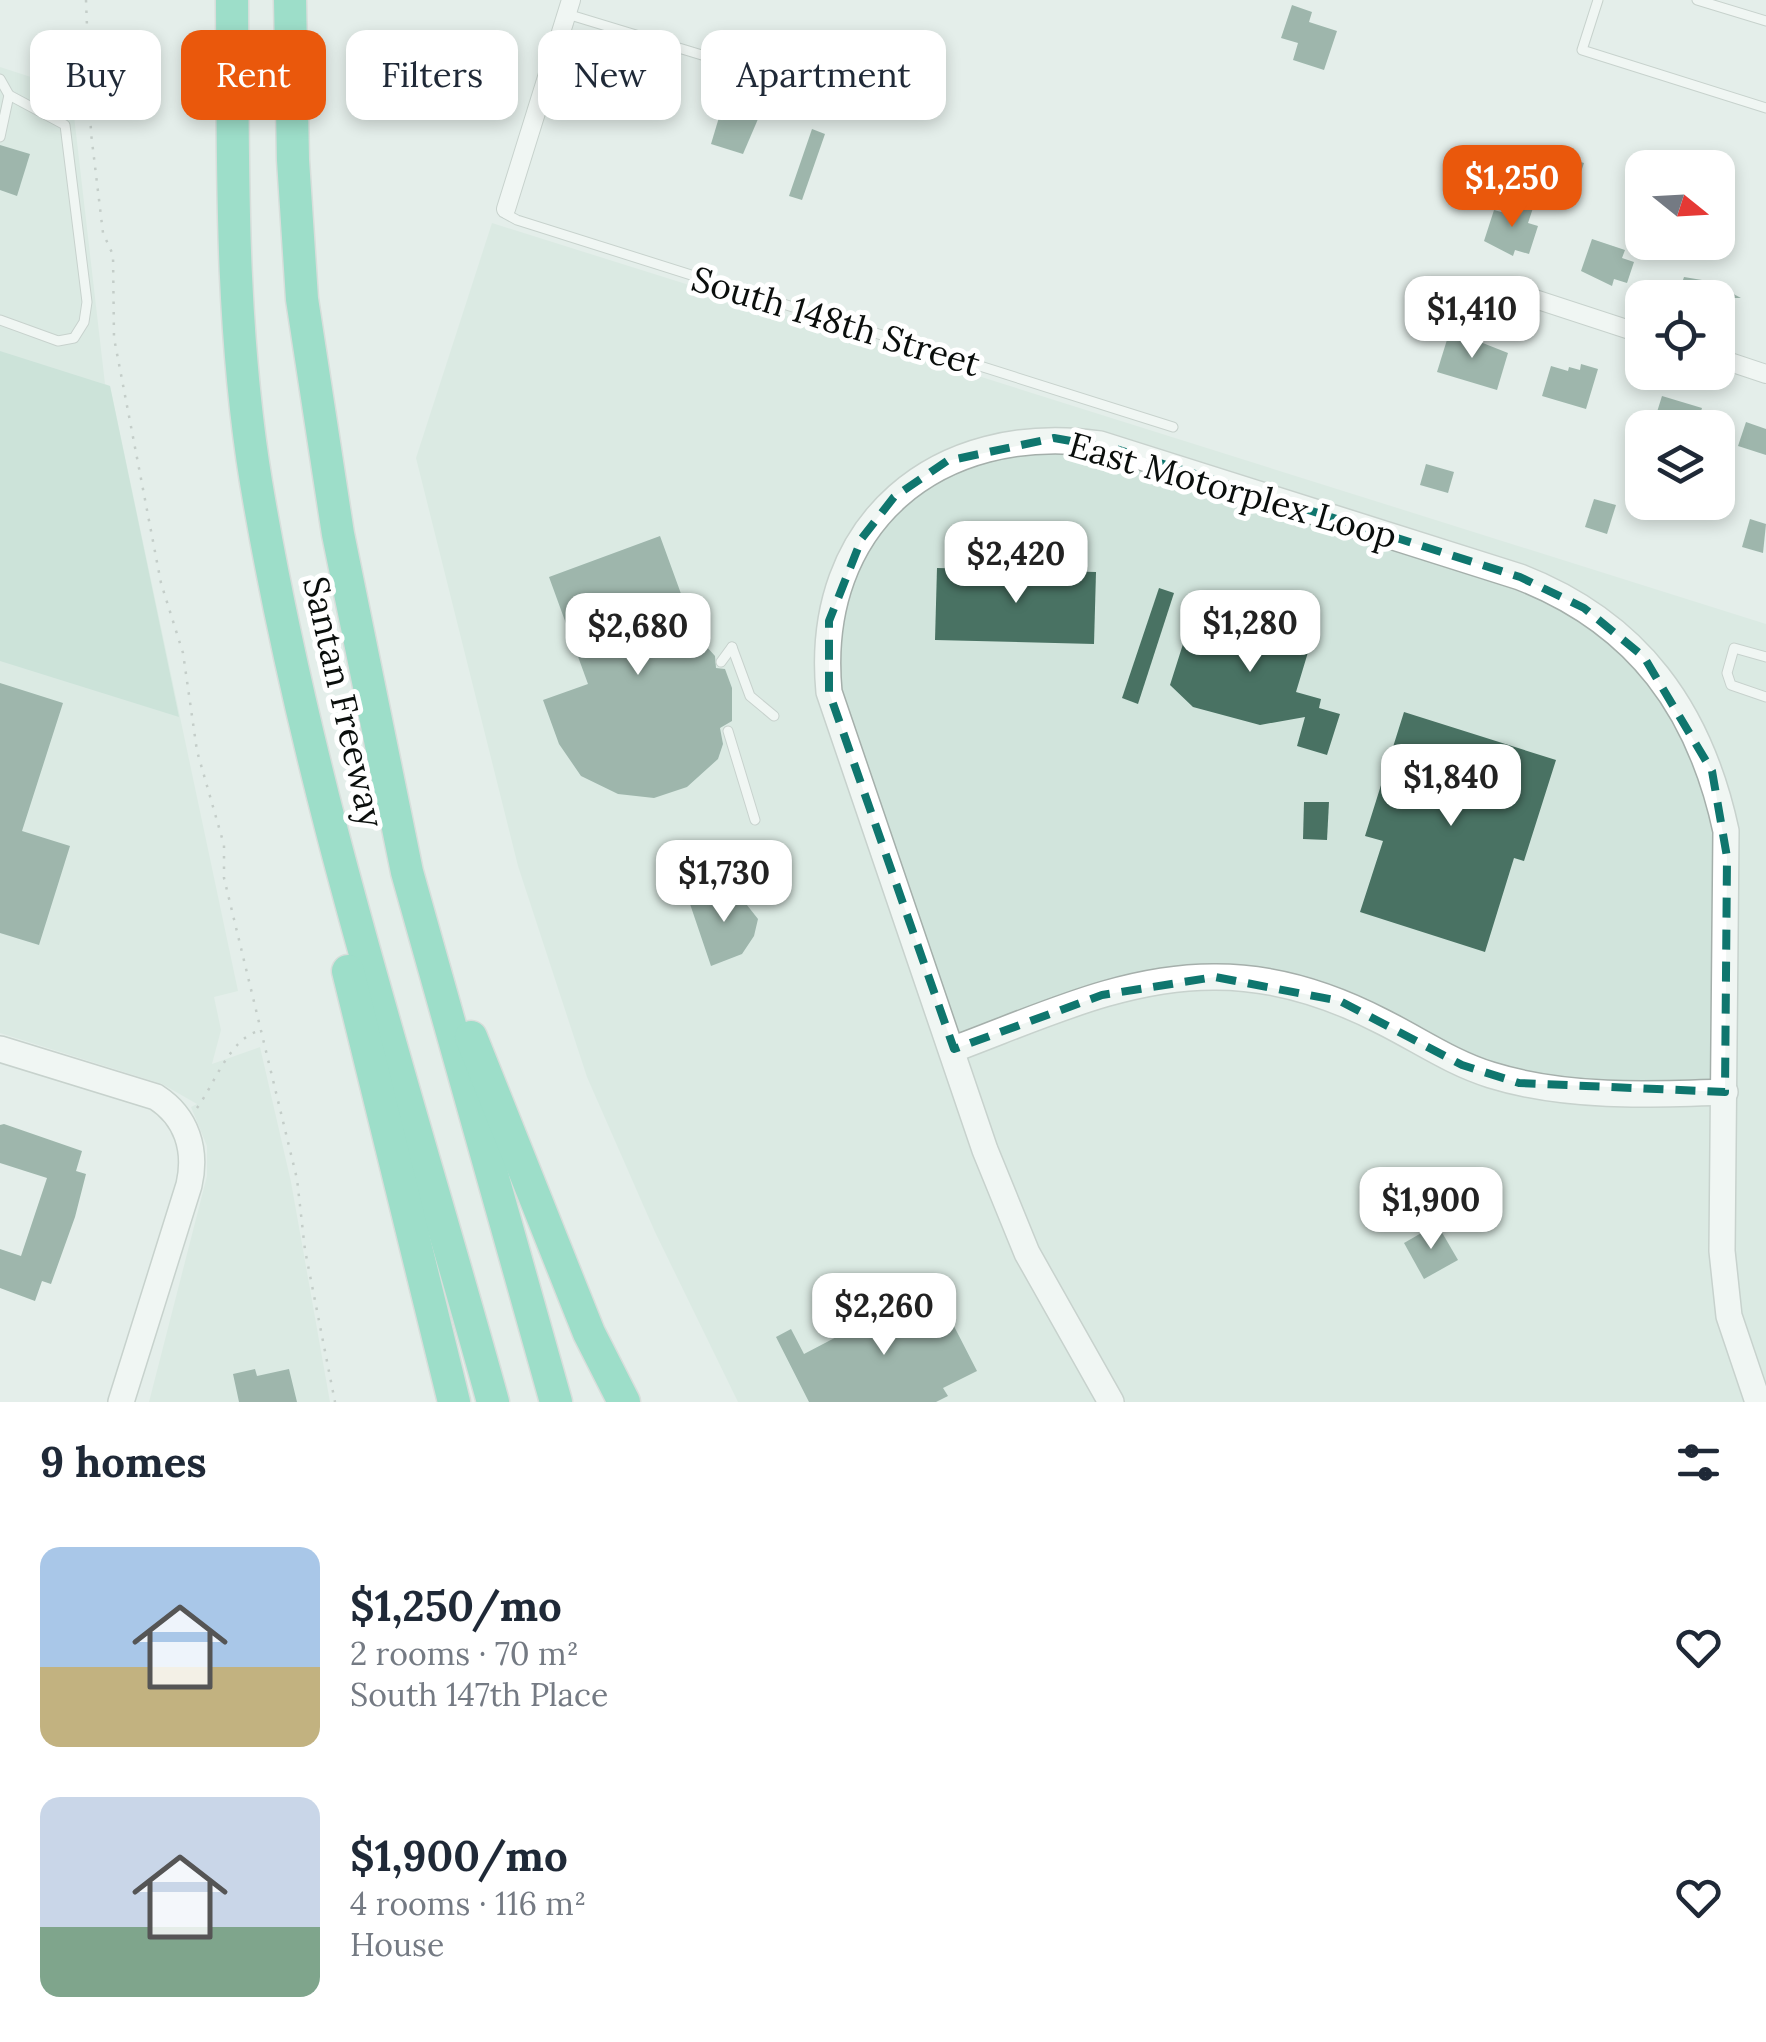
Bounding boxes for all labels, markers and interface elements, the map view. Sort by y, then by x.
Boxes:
chip: Buy [30,30,161,120]
chip: Rent [181,30,326,120]
chip: Filters [346,30,518,120]
chip: New [538,30,681,120]
chip: Apartment [701,30,946,120]
pin: $1,250 [1431,145,1593,230]
north arrow [1625,150,1735,260]
map controls [1625,150,1735,520]
text: $1,250 [1465,157,1559,198]
street label: South 148th Street [686,256,986,386]
pin: $1,410 [1391,276,1553,361]
button: locate [1625,280,1735,390]
text: $1,410 [1427,288,1517,329]
button: layers [1625,410,1735,520]
street label: East Motorplex Loop [1064,422,1402,558]
pin: $2,420 [935,521,1097,606]
text: $2,420 [967,533,1065,574]
street label: Santan Freeway [293,572,395,832]
pin: $1,280 [1169,590,1331,675]
pin: $2,680 [557,593,719,678]
text: $1,280 [1202,602,1298,643]
text: $2,680 [588,605,688,646]
pin: $1,840 [1370,744,1532,829]
text: $1,840 [1403,756,1499,797]
pin: $1,730 [643,840,805,925]
text: $1,730 [678,852,770,893]
pin: $1,900 [1350,1167,1512,1252]
text: $1,900 [1382,1179,1480,1220]
pin: $2,260 [803,1273,965,1358]
text: $2,260 [834,1285,934,1326]
text: 9 homes [40,1435,207,1489]
icon: filters [1671,1435,1726,1490]
text: $1,250/mo [350,1579,562,1633]
icon: home [120,1587,240,1707]
icon: heart [1671,1620,1726,1675]
text: 2 rooms · 70 m² [350,1633,579,1674]
text: South 147th Place [350,1674,608,1715]
text: $1,900/mo [350,1829,568,1883]
icon: home [120,1837,240,1957]
icon: heart [1671,1870,1726,1925]
text: 4 rooms · 116 m² [350,1883,586,1924]
text: House [350,1924,444,1965]

